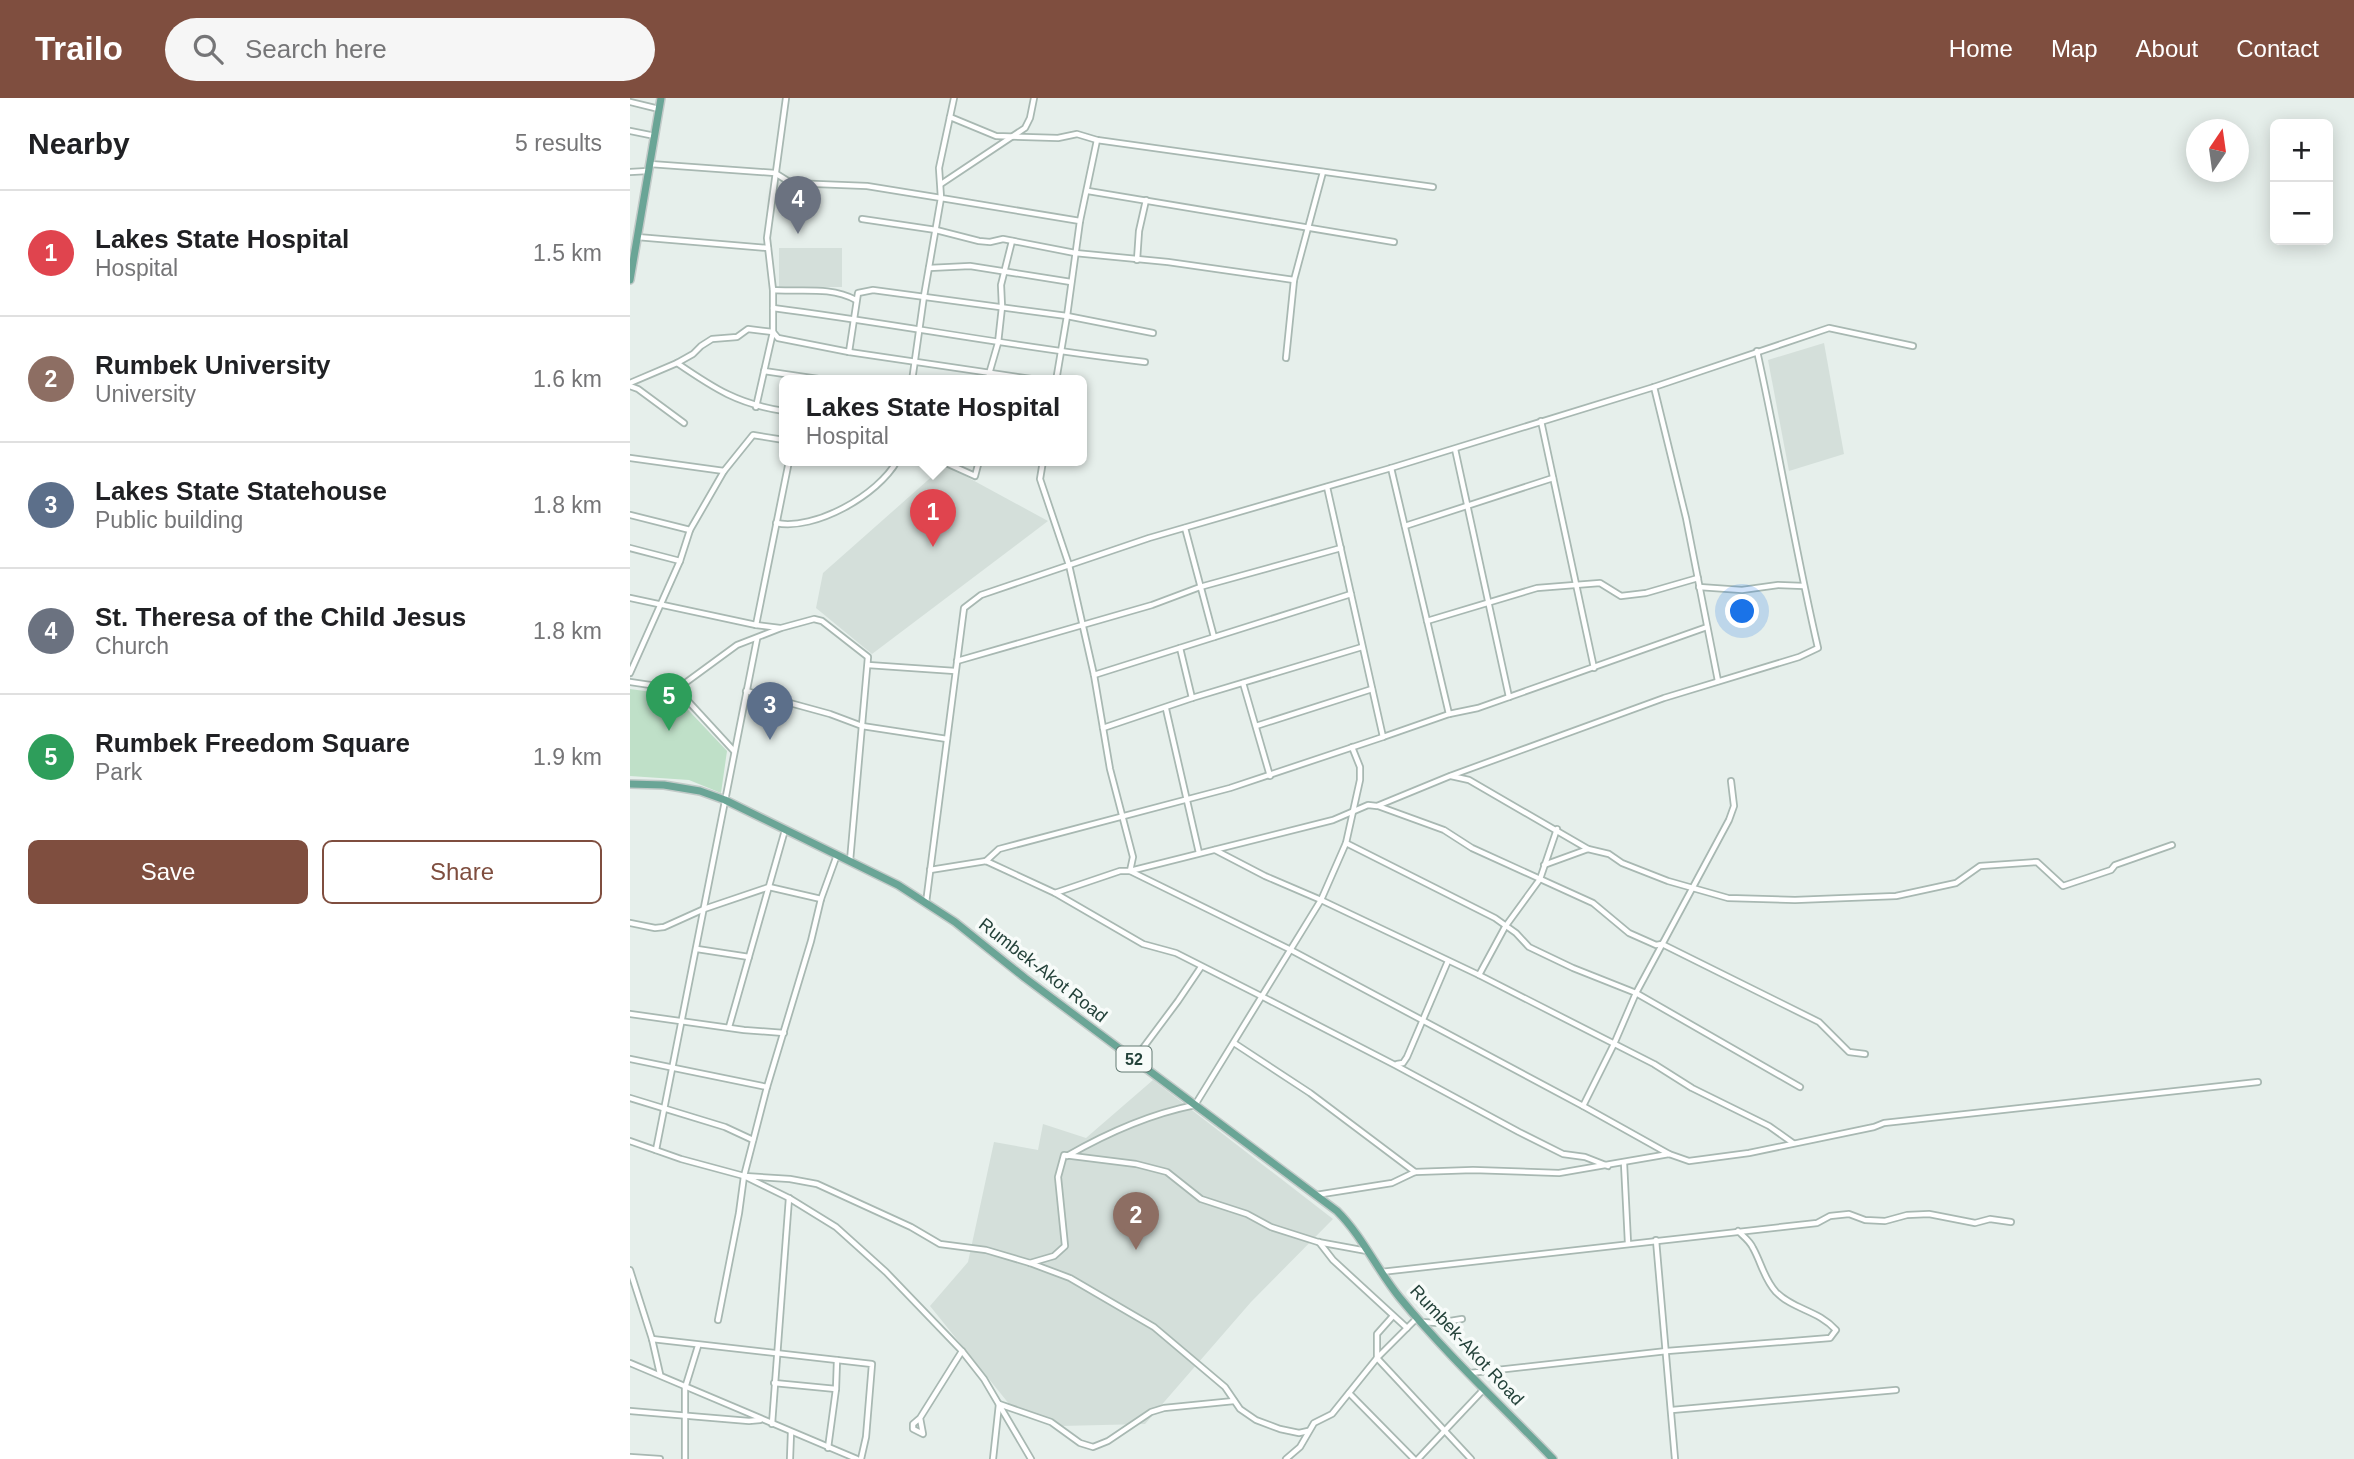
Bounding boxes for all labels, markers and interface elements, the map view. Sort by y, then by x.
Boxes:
search box [165,18,655,81]
text: Trailo [35,30,123,67]
icon: search [189,30,227,68]
text: Search here [245,34,387,64]
text: Home [1949,35,2013,62]
text: Map [2051,35,2098,62]
text: About [2136,35,2198,62]
text: Contact [2236,35,2319,62]
north arrow [2186,119,2249,182]
map controls [2270,119,2333,245]
button: + [2270,119,2333,182]
text: Nearby [28,127,130,160]
text: 5 results [515,130,602,156]
pin: 4 [775,176,821,234]
button: − [2270,182,2333,245]
text: Lakes State Hospital [95,224,349,254]
text: 1 [45,240,57,266]
text: 1.5 km [533,240,602,266]
text: Hospital [95,255,178,281]
text: Rumbek University [95,350,331,380]
text: 2 [45,366,57,392]
text: 1.6 km [533,366,602,392]
popup [779,375,1087,466]
text: University [95,381,196,407]
text: Lakes State Hospital [806,392,1060,422]
text: Hospital [806,423,889,449]
text: Lakes State Statehouse [95,476,387,506]
pin: 1 [910,489,956,547]
text: 3 [45,492,57,518]
text: 1.8 km [533,492,602,518]
text: Public building [95,507,243,533]
your location [1725,594,1759,628]
text: St. Theresa of the Child Jesus [95,602,466,632]
text: 4 [45,618,57,644]
text: 1.8 km [533,618,602,644]
text: Church [95,633,169,659]
pin: 5 [646,673,692,731]
pin: 3 [747,682,793,740]
text: Rumbek Freedom Square [95,728,410,758]
text: 5 [45,744,57,770]
text: 1.9 km [533,744,602,770]
text: Park [95,759,142,785]
button: Save [28,840,308,904]
button: Share [322,840,602,904]
street label: Rumbek-Akot Road [975,914,1111,1026]
road number: 52 [1116,1046,1152,1071]
pin: 2 [1113,1192,1159,1250]
street label: Rumbek-Akot Road [1406,1281,1528,1409]

